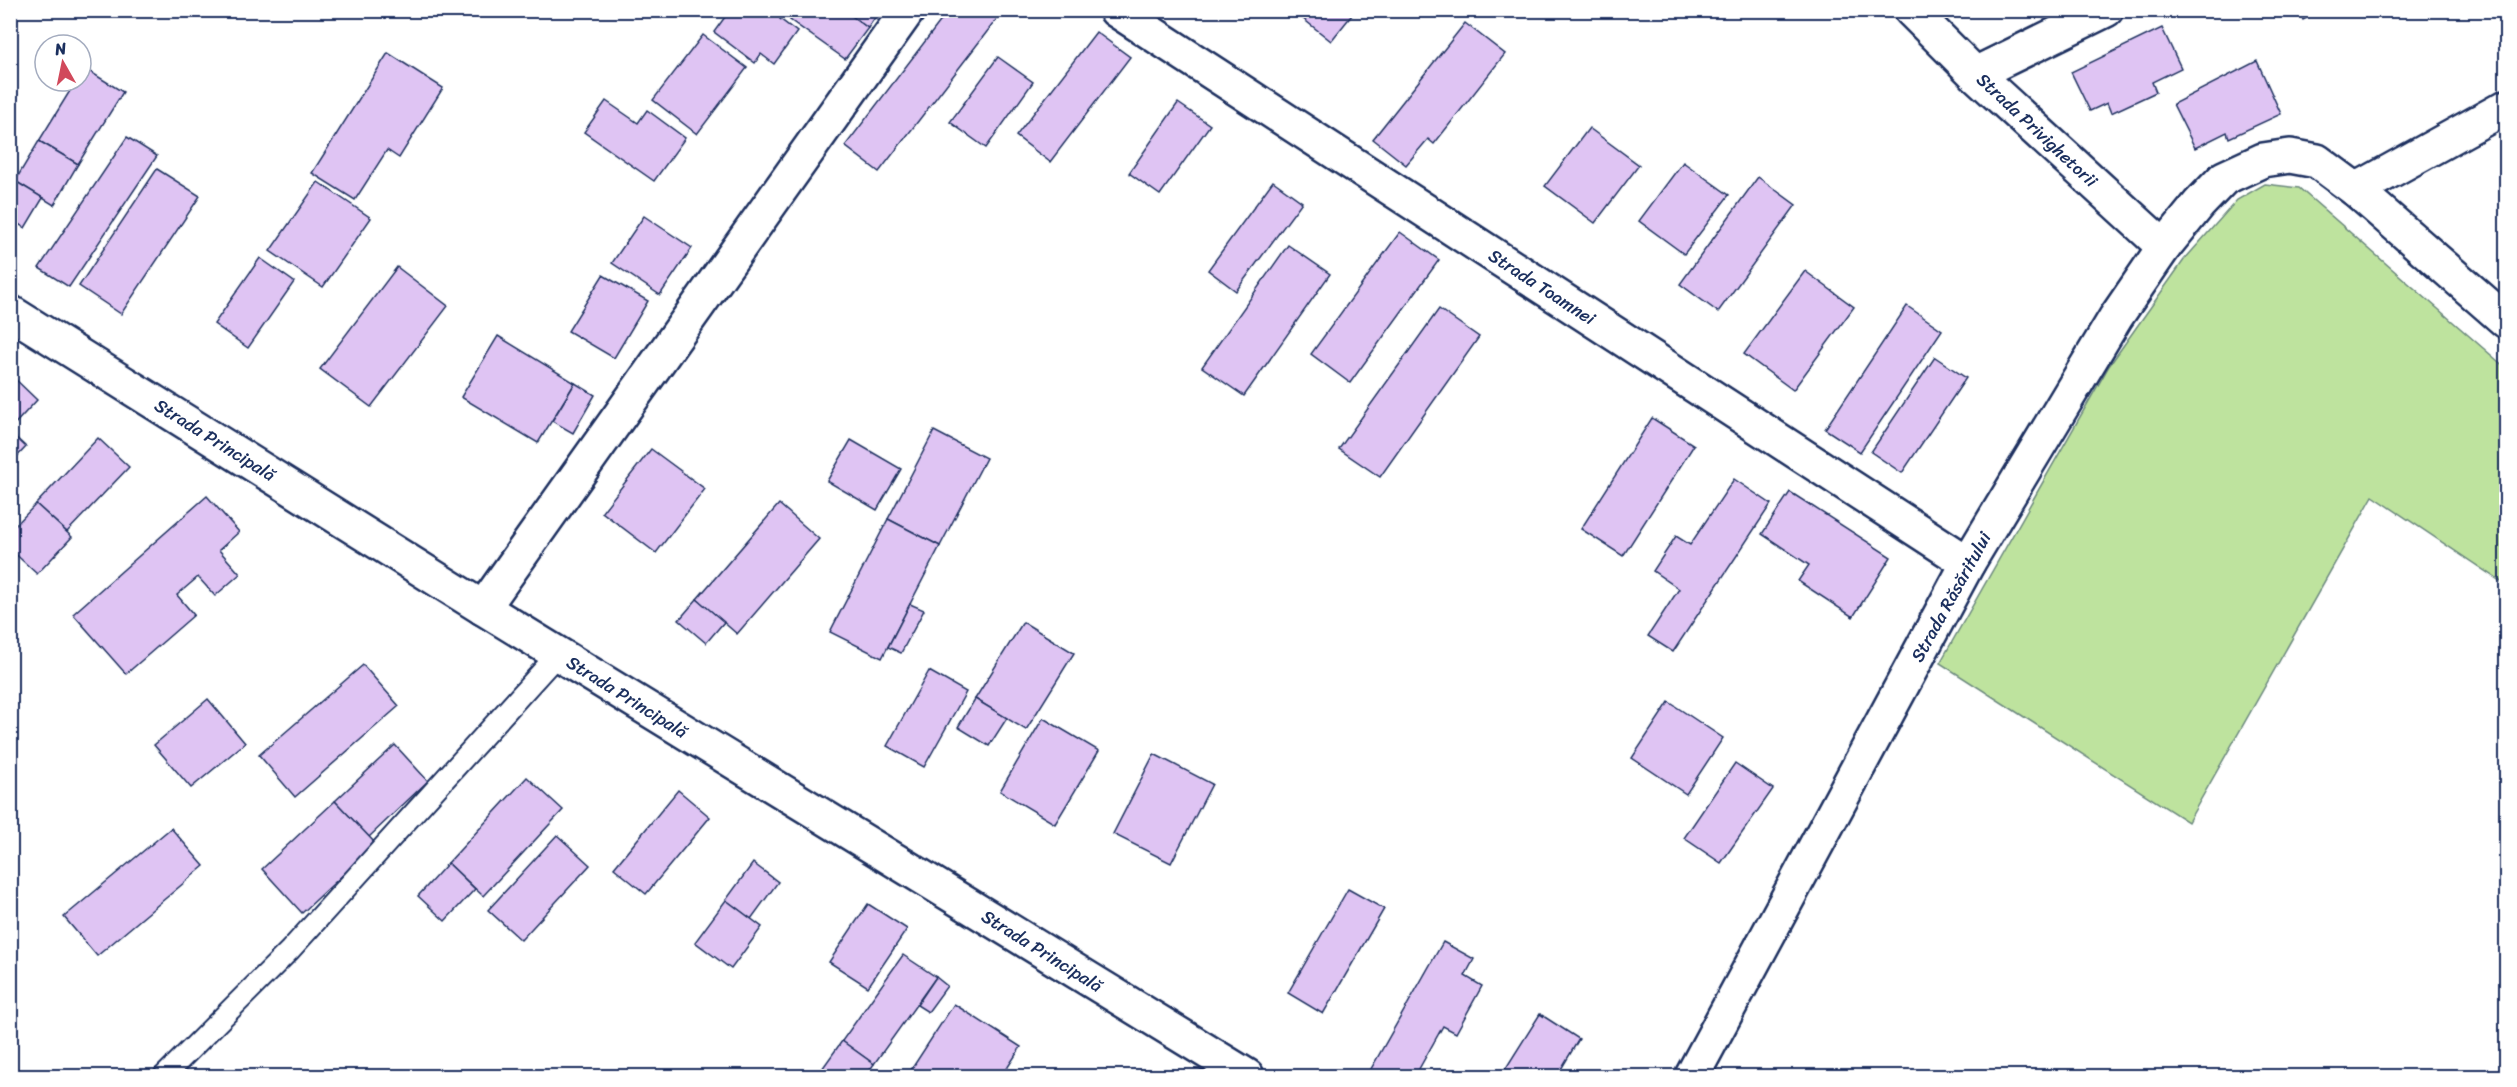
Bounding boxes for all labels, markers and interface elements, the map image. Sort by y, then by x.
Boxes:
north arrow [33,33,93,93]
text: N [52,33,69,64]
street label: Strada Privighetorii [1969,65,2106,196]
street label: Strada Toamnei [1482,240,1603,334]
street label: Strada Principală [148,390,283,491]
street label: Strada Răsăritului [1902,525,2001,668]
street label: Strada Principală [560,647,695,748]
street label: Strada Principală [975,901,1110,1002]

